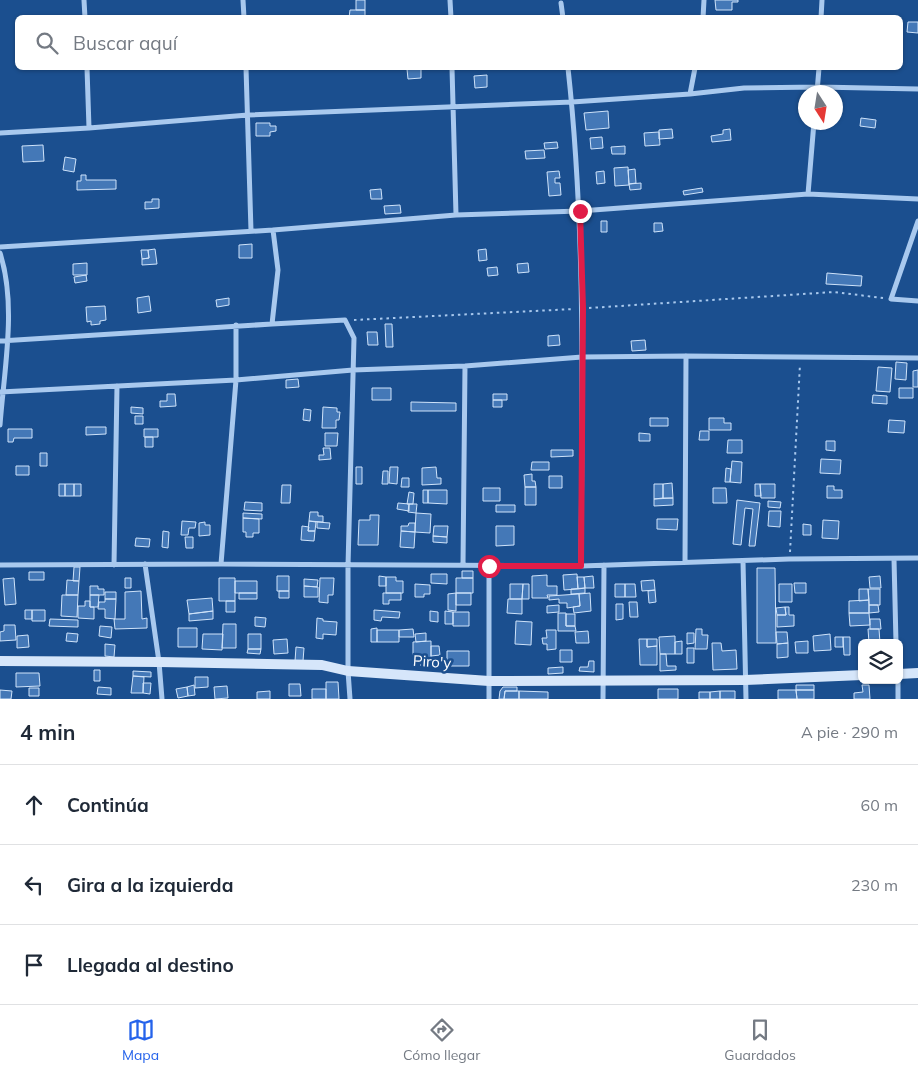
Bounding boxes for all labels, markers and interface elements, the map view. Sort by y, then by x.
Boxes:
search box [15,15,903,70]
icon: search [33,29,61,57]
text: Buscar aquí [73,31,177,55]
north arrow [798,85,843,130]
route end [569,200,592,223]
route start [478,555,501,578]
map controls [858,639,903,684]
button: layers [858,639,903,684]
street label: Piro'y [412,651,452,672]
text: 4 min [20,719,75,745]
text: A pie · 290 m [801,722,898,742]
icon: ahead [20,791,48,819]
text: Continúa [67,793,149,817]
text: 60 m [861,795,898,815]
icon: left [20,871,48,899]
text: Gira a la izquierda [67,873,233,897]
text: 230 m [851,875,898,895]
icon: arrive [20,951,48,979]
text: Llegada al destino [67,953,234,977]
tab: Mapa [122,1016,159,1064]
tab: Cómo llegar [403,1016,480,1064]
tab: Guardados [724,1016,796,1064]

